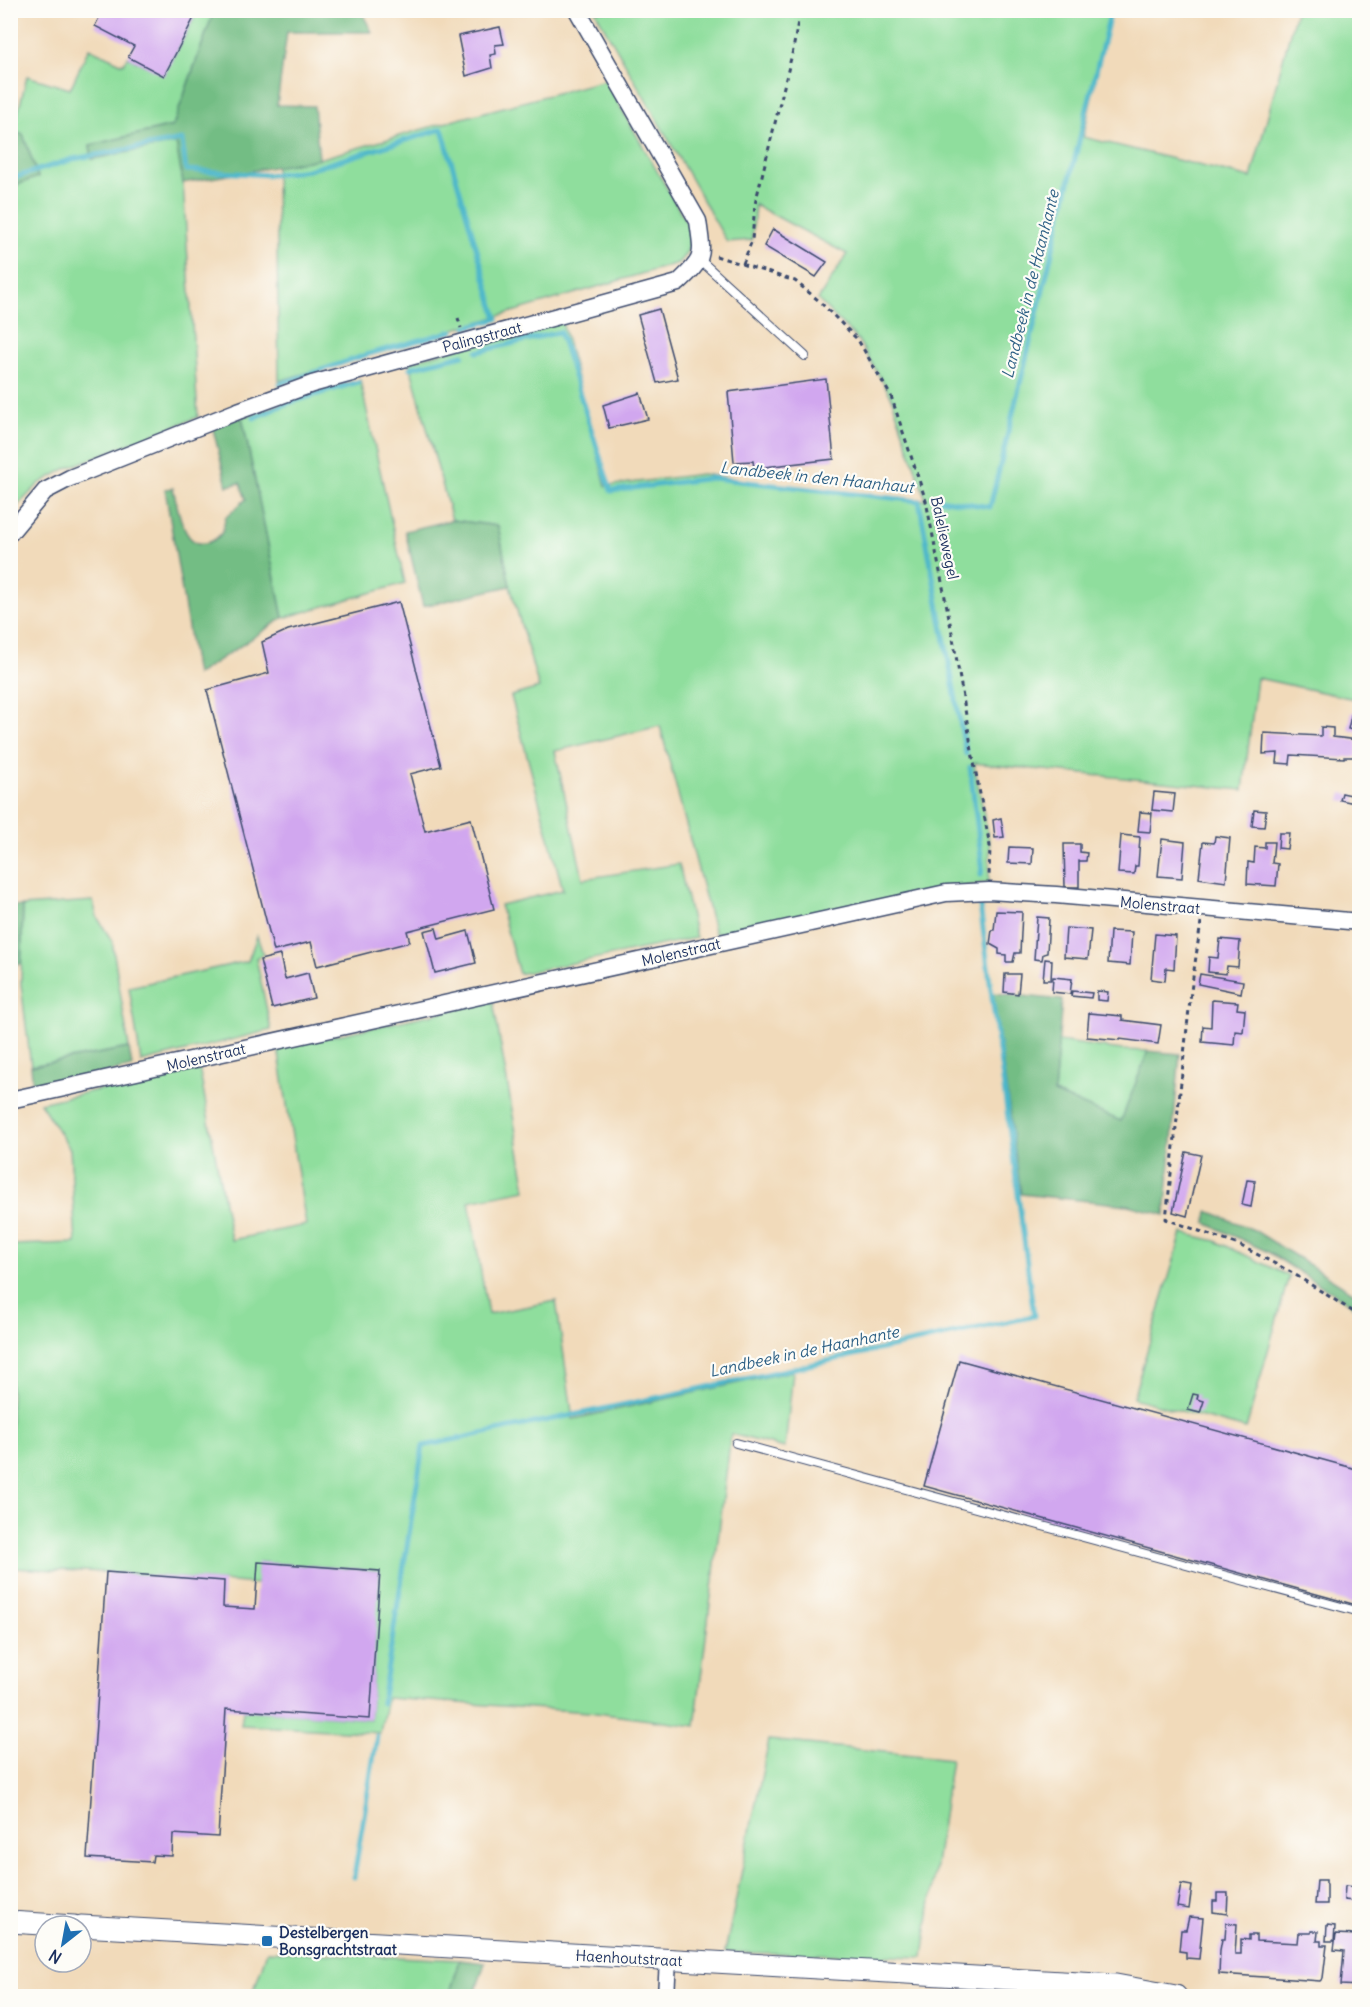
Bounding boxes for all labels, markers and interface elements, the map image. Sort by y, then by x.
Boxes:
water label: Landbeek in de Haanhante [997,187,1063,380]
street label: Palingstraat [440,317,524,357]
water label: Landbeek in den Haanhaut [719,457,917,497]
street label: Baleliewegel [927,495,963,581]
street label: Molenstraat [1119,892,1201,918]
street label: Molenstraat [640,934,722,970]
street label: Molenstraat [165,1039,247,1075]
water label: Landbeek in de Haanhante [707,1321,902,1381]
north arrow [33,1914,93,1974]
place label: Destelbergen Bonsgrachtstraat [279,1923,398,1960]
marker: Destelbergen Bonsgrachtstraat [260,1934,274,1948]
text: N [45,1945,65,1968]
street label: Haenhoutstraat [575,1946,683,1970]

